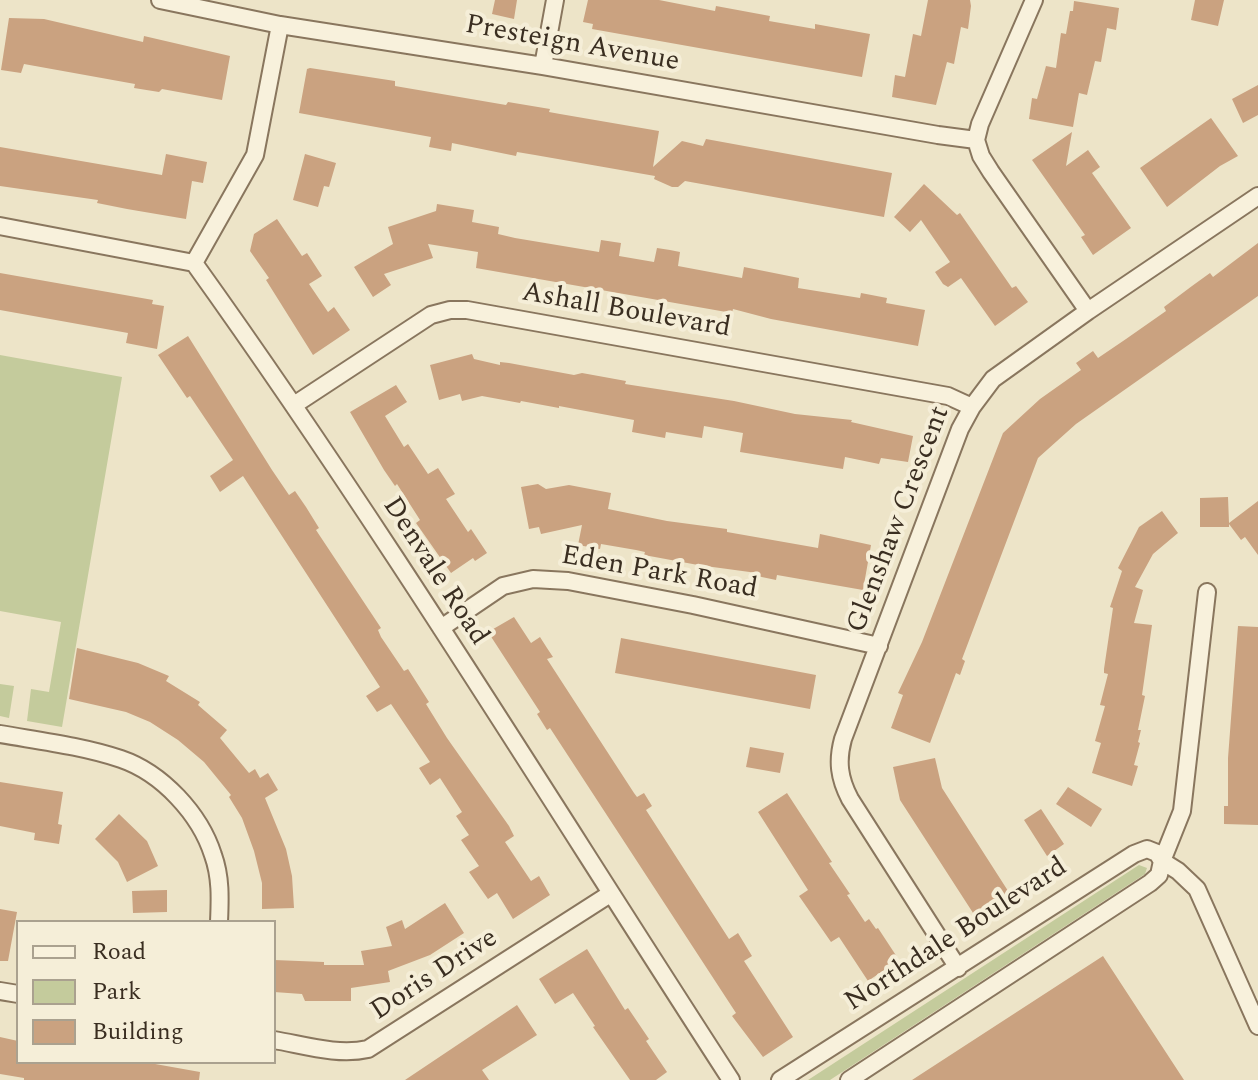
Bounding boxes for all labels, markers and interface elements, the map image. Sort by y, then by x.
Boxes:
street label: Presteign Avenue [462,10,682,80]
street label: Ashall Boulevard [519,277,733,347]
street label: Glenshaw Crescent [841,402,959,638]
street label: Denvale Road [374,491,494,653]
street label: Eden Park Road [558,540,760,608]
street label: Northdale Boulevard [840,852,1074,1020]
legend [16,920,276,1064]
street label: Doris Drive [365,923,505,1029]
text: Road [92,934,146,970]
text: Park [92,974,142,1010]
text: Building [92,1014,184,1050]

